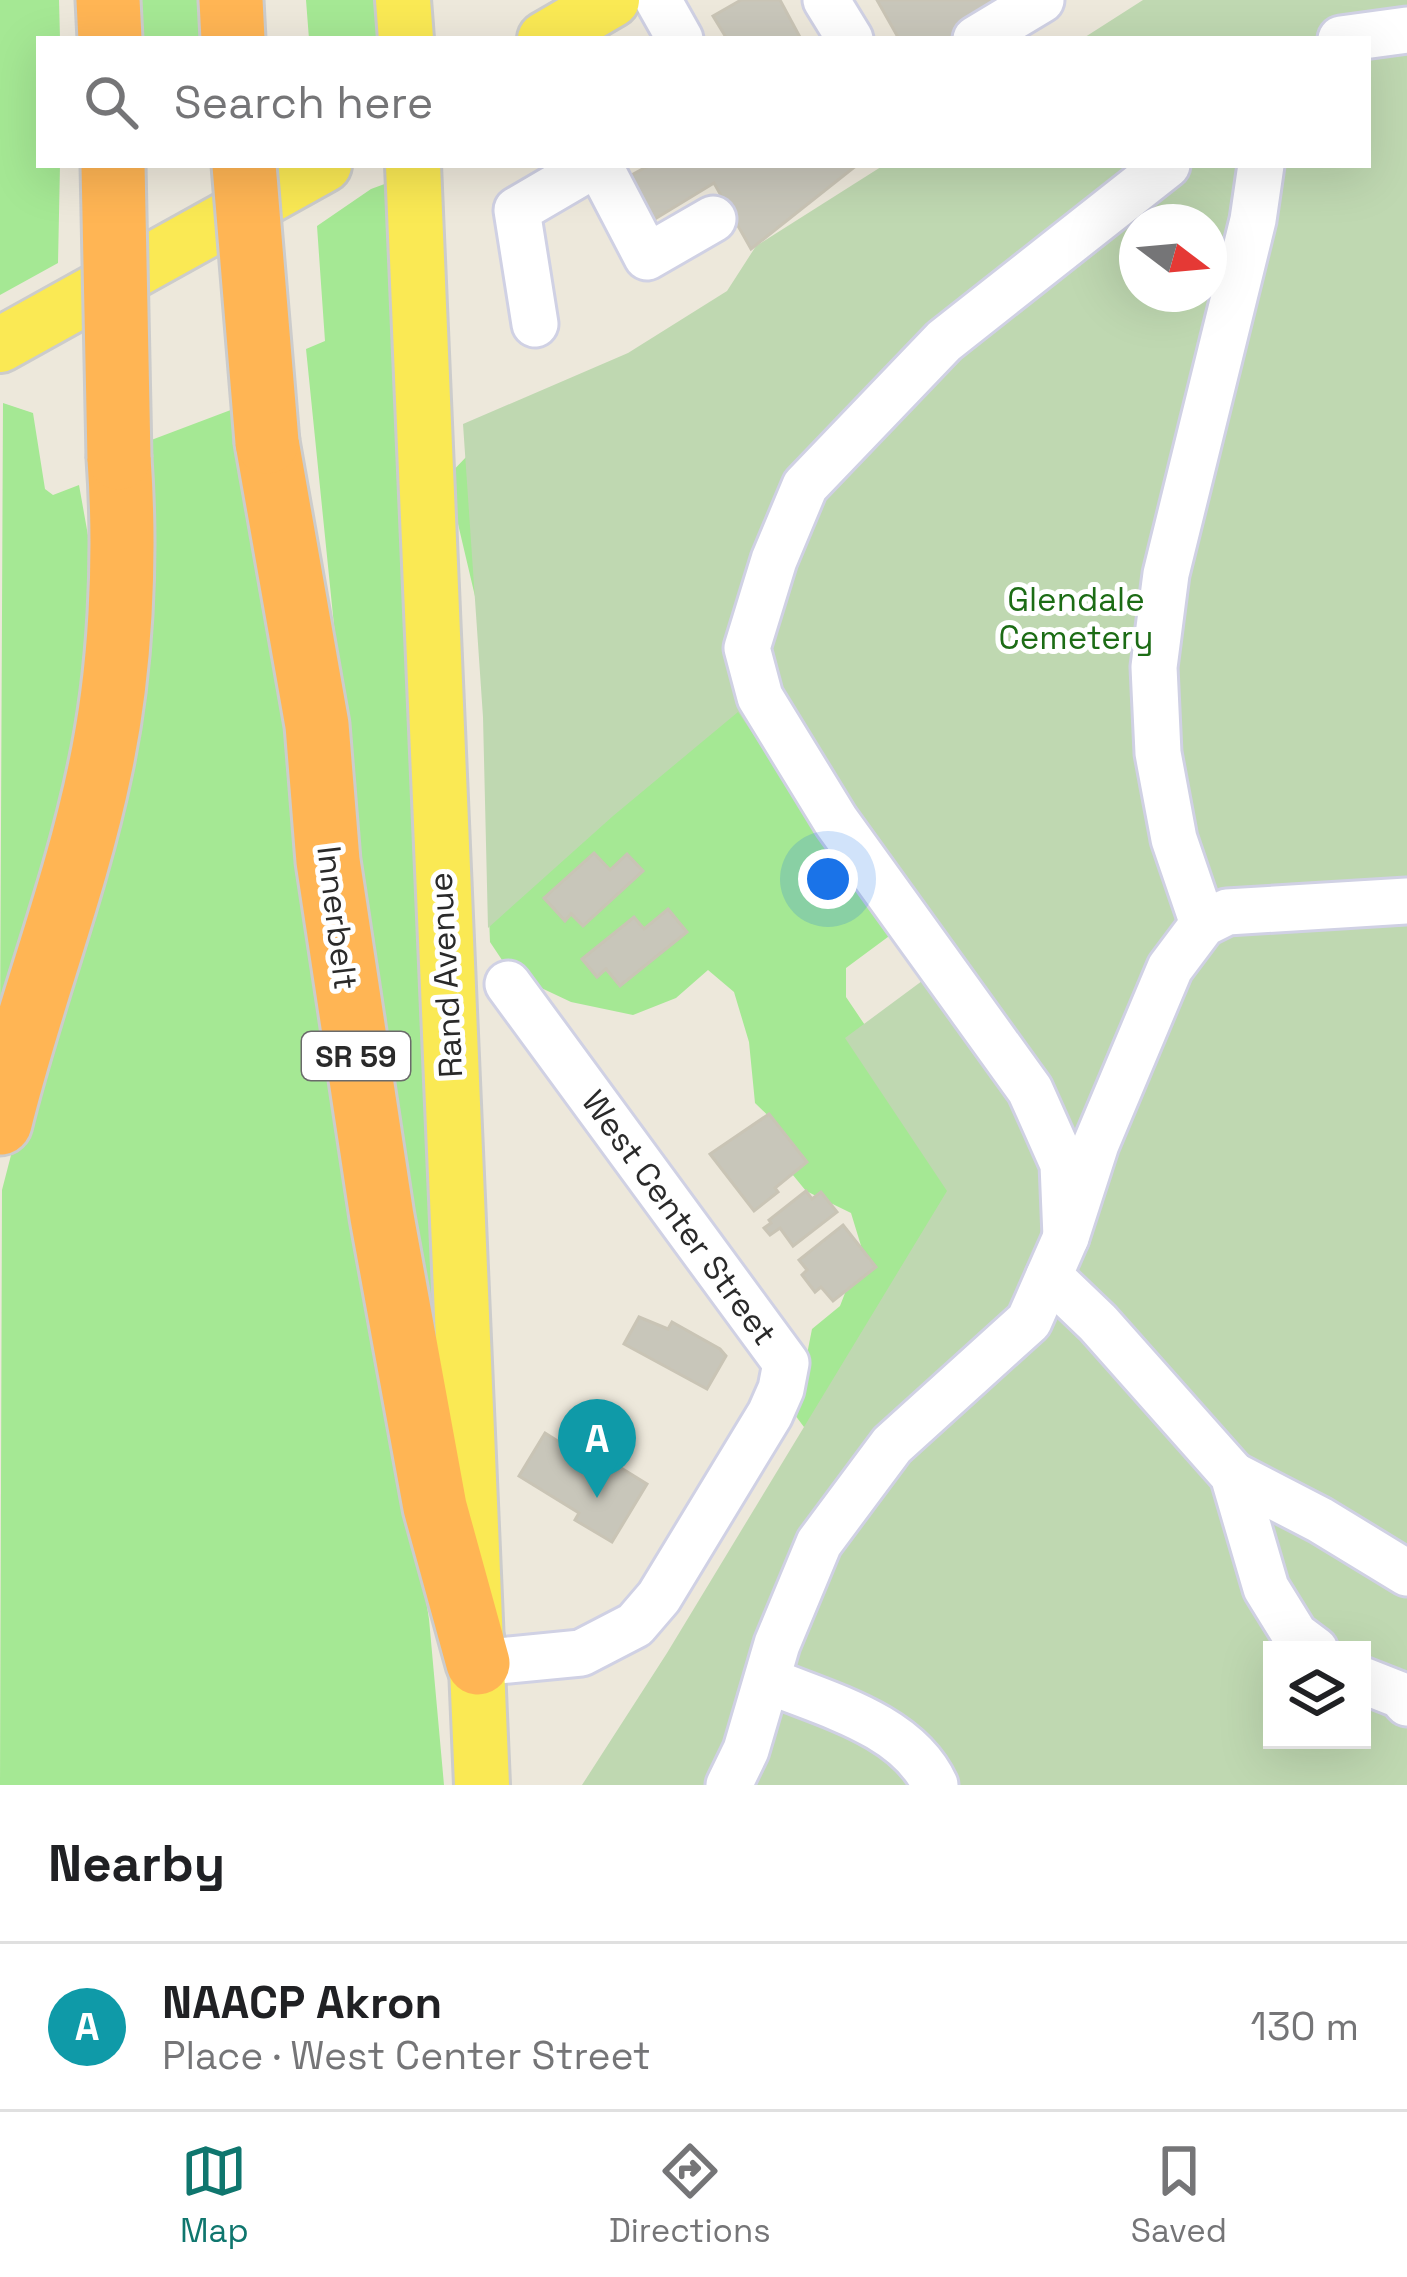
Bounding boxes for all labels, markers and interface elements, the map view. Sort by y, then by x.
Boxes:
search box [36,36,1371,168]
icon: search [78,69,144,135]
text: Search here [174,74,433,131]
north arrow [1119,204,1227,312]
park label: Glendale Cemetery [999,579,1153,659]
street label: Innerbelt [307,844,367,992]
your location [798,849,858,909]
street label: Rand Avenue [420,871,472,1079]
road number: SR 59 [302,1032,410,1080]
street label: West Center Street [572,1082,786,1354]
pin: A [558,1399,636,1498]
map controls [1263,1641,1371,1749]
button: layers [1263,1641,1371,1749]
text: Nearby [48,1831,225,1896]
text: NAACP Akron [162,1974,442,2031]
text: A [75,2002,99,2051]
text: 130 m [1251,2002,1359,2051]
text: Place · West Center Street [162,2031,651,2080]
tab: Map [180,2138,249,2252]
tab: Directions [609,2138,771,2252]
tab: Saved [1131,2138,1227,2252]

